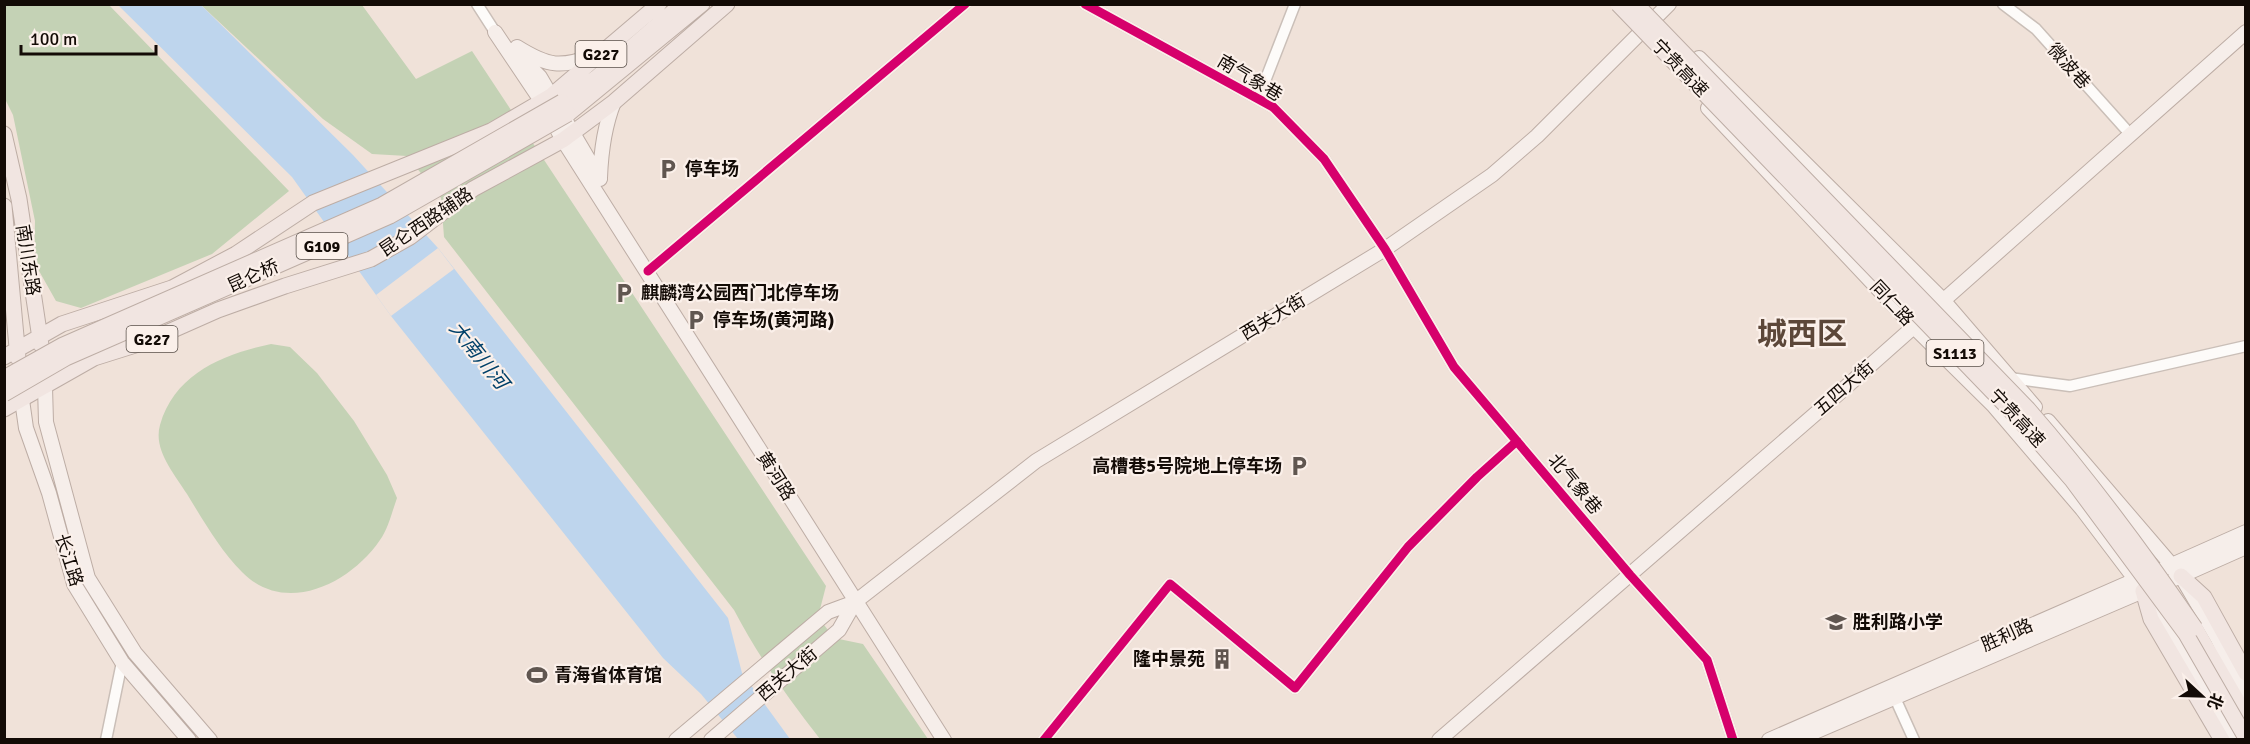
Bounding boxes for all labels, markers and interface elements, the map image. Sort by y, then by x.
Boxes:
scale bar [21,18,156,56]
text: 100 m [30,28,77,50]
street label: 宁贵高速 [1647,34,1713,102]
street label: 微波巷 [2043,39,2095,93]
road number: G227 [576,41,626,67]
street label: 南气象巷 [1213,50,1287,106]
parking icon: 停车场 [656,157,680,181]
place label: 停车场 [685,158,739,180]
street label: 昆仑西路辅路 [375,183,477,261]
street label: 南川东路 [12,223,44,297]
road number: G109 [296,233,348,259]
street label: 昆仑桥 [224,255,282,297]
street label: 同仁路 [1866,276,1918,330]
parking icon: 麒麟湾公园西门北停车场 [612,281,636,305]
place label: 麒麟湾公园西门北停车场 [641,282,839,304]
street label: 西关大街 [1236,289,1310,345]
parking icon: 停车场(黄河路) [684,308,708,332]
place label: 停车场(黄河路) [713,309,835,331]
water label: 大南川河 [444,316,516,397]
district label: 城西区 [1757,316,1847,353]
road number: G227 [126,326,178,352]
road number: S1113 [1926,340,1984,366]
street label: 五四大街 [1810,356,1878,420]
street label: 宁贵高速 [1984,384,2050,452]
street label: 黄河路 [752,447,800,505]
street label: 北气象巷 [1543,449,1607,519]
parking icon: 高槽巷5号院地上停车场 [1287,454,1311,478]
place label: 高槽巷5号院地上停车场 [1092,455,1282,477]
street label: 长江路 [50,531,88,589]
school or university icon: 胜利路小学 [1824,610,1848,634]
place label: 胜利路小学 [1853,611,1943,633]
street label: 胜利路 [1978,614,2036,656]
street label: 西关大街 [752,642,822,706]
building icon: 隆中景苑 [1210,647,1234,671]
place label: 隆中景苑 [1133,648,1205,670]
sports icon: 青海省体育馆 [525,663,549,687]
place label: 青海省体育馆 [554,664,662,686]
north arrow [2172,666,2232,726]
text: 北 [2203,690,2227,712]

